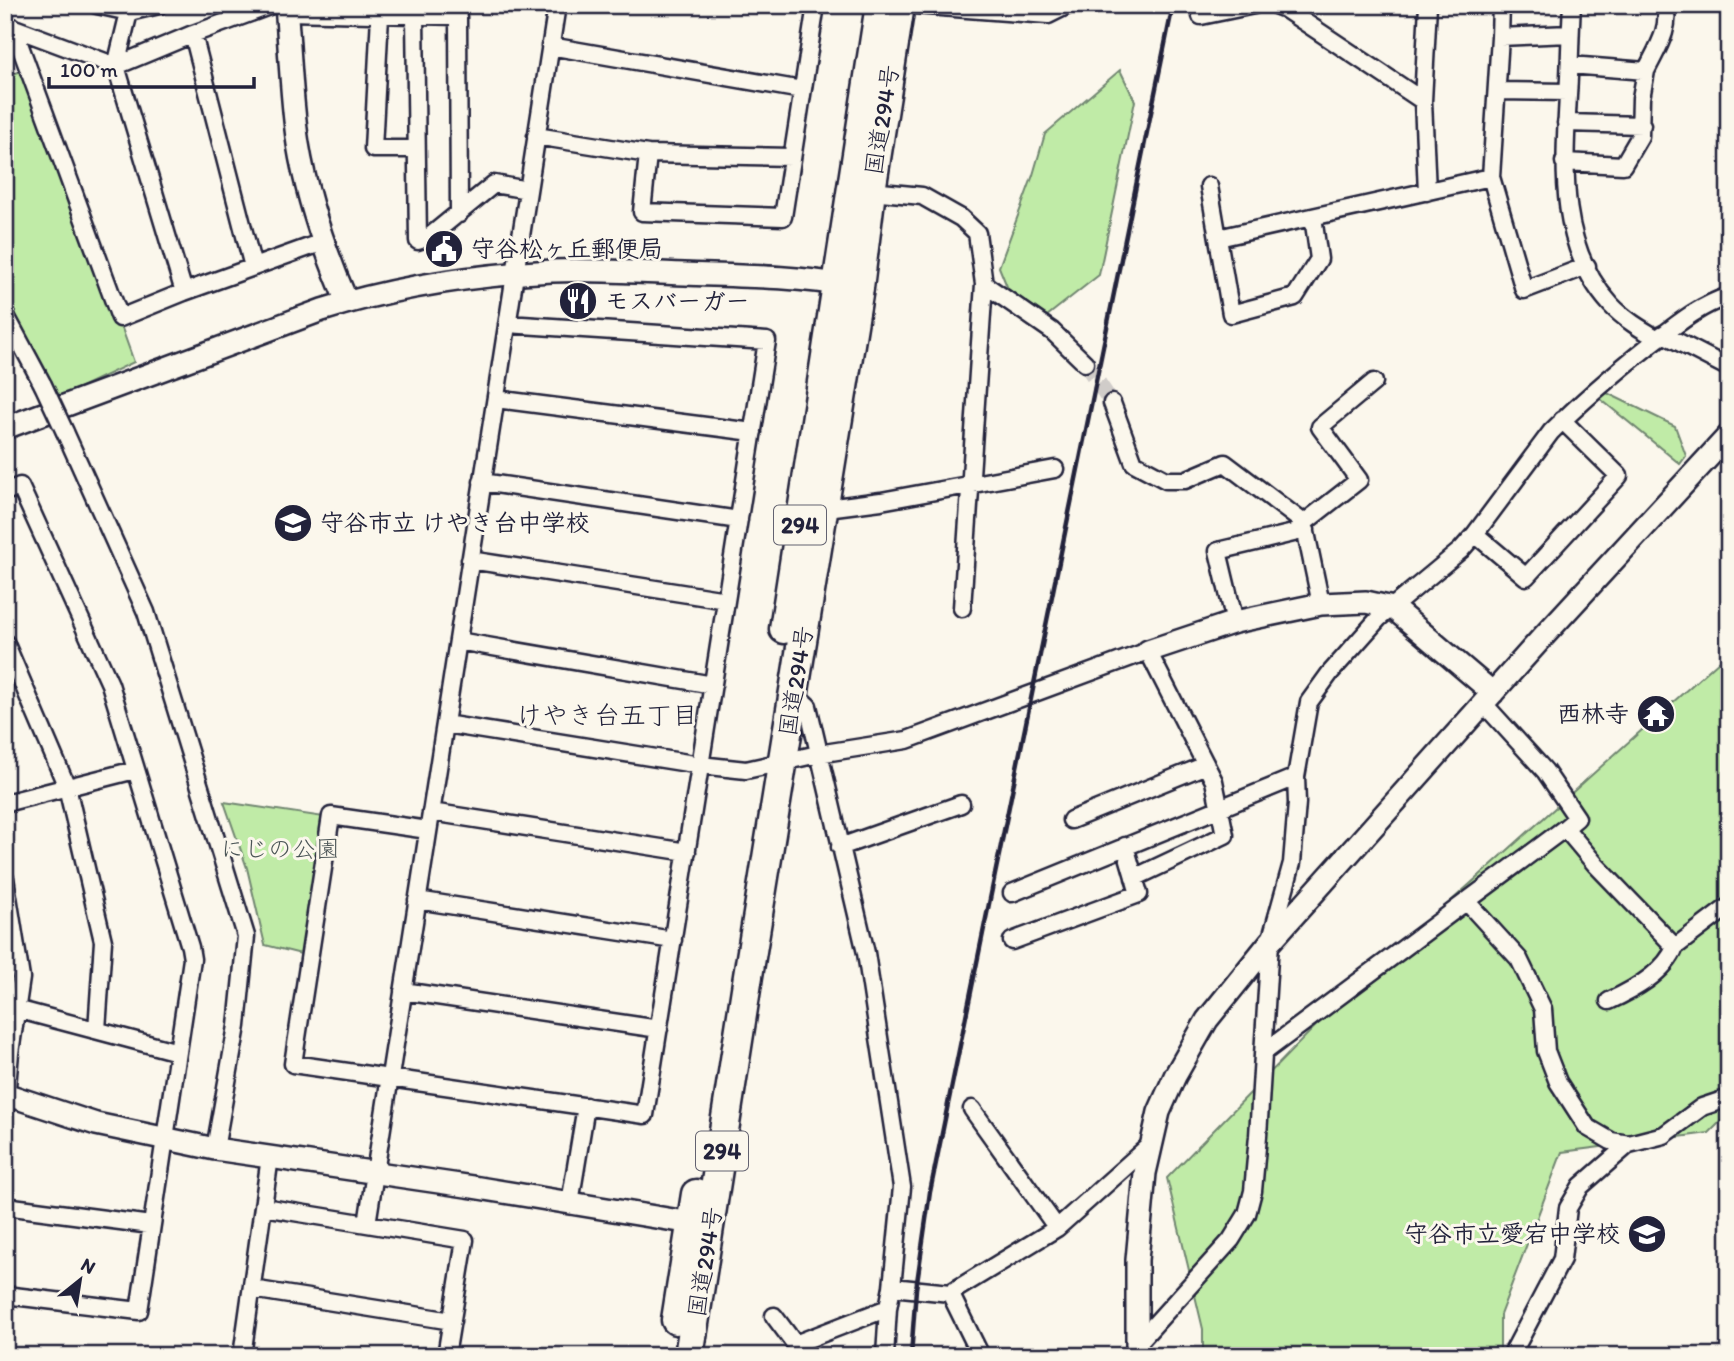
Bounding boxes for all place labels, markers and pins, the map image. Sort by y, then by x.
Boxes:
public building icon: 守谷松ヶ丘郵便局 [423,228,465,270]
place label: 守谷松ヶ丘郵便局 [471,234,663,263]
restaurant icon: モスバーガー [557,280,599,322]
place label: モスバーガー [605,286,749,315]
school or university icon: 守谷市立 けやき台中学校 [272,502,314,544]
place label: 守谷市立 けやき台中学校 [320,508,589,537]
temple icon: 西林寺 [1635,693,1677,735]
place label: 西林寺 [1557,699,1629,728]
school or university icon: 守谷市立愛宕中学校 [1626,1213,1668,1255]
place label: 守谷市立愛宕中学校 [1404,1219,1620,1248]

